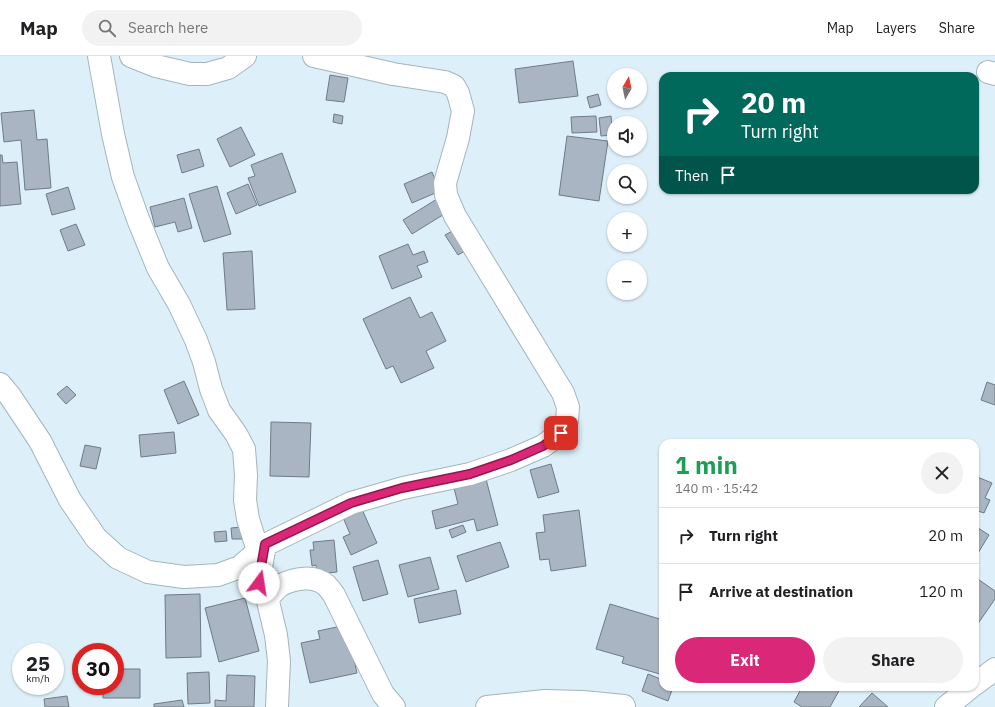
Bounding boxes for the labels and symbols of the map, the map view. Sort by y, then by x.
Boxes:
north arrow [607,68,647,108]
pin [544,416,578,450]
position arrow [238,562,280,604]
speed limit sign: 30 [72,643,124,695]

